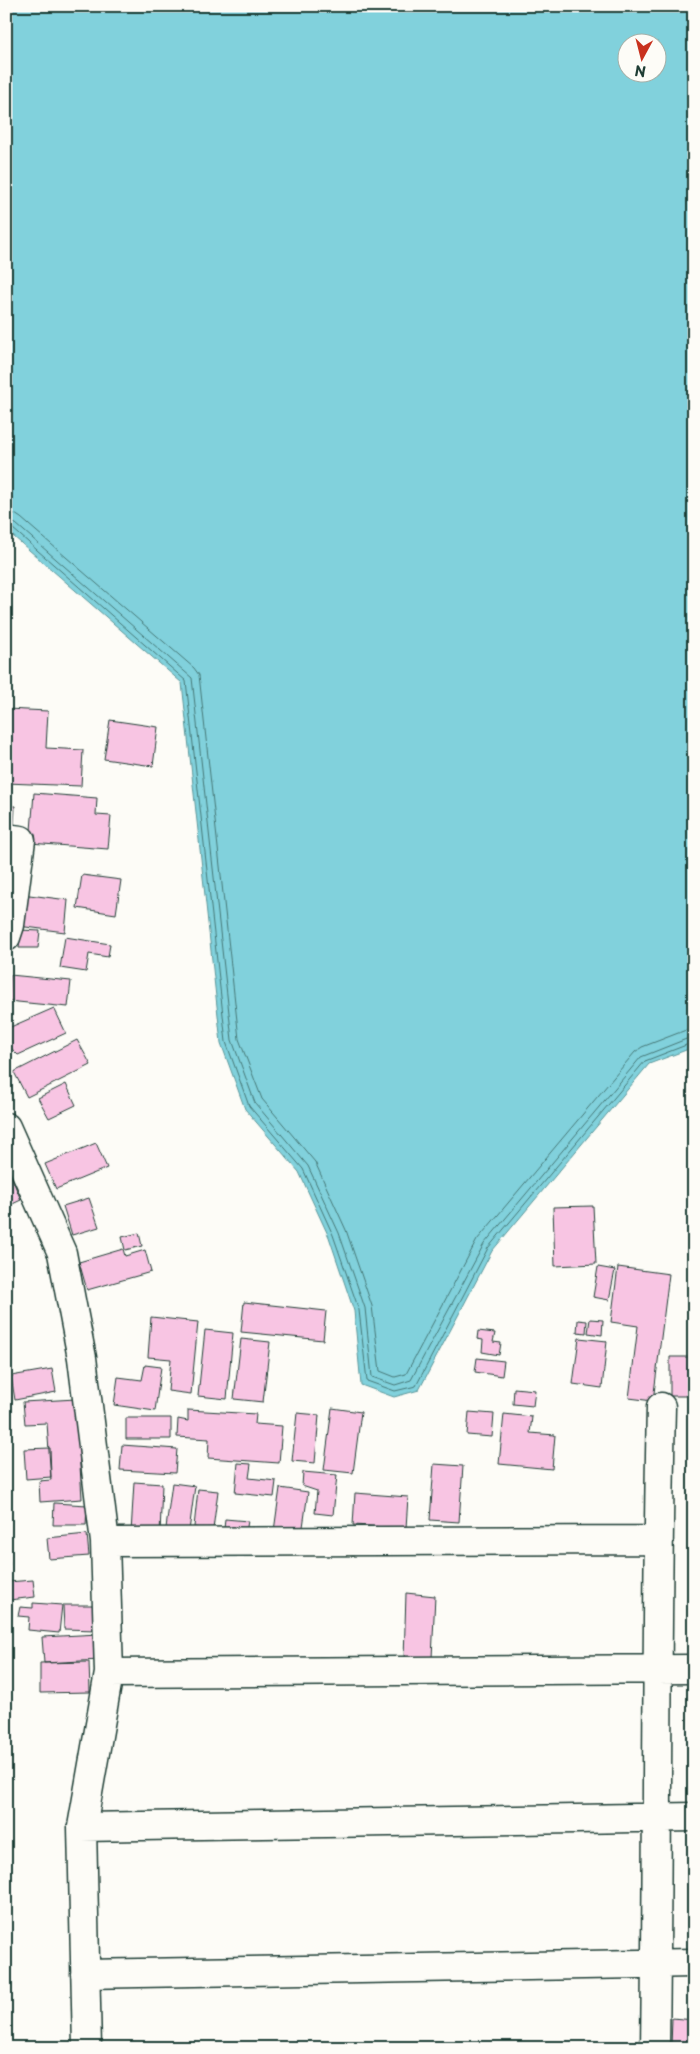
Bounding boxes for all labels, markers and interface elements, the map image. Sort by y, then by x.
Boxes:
north arrow [618,32,668,82]
text: N [634,60,647,82]

